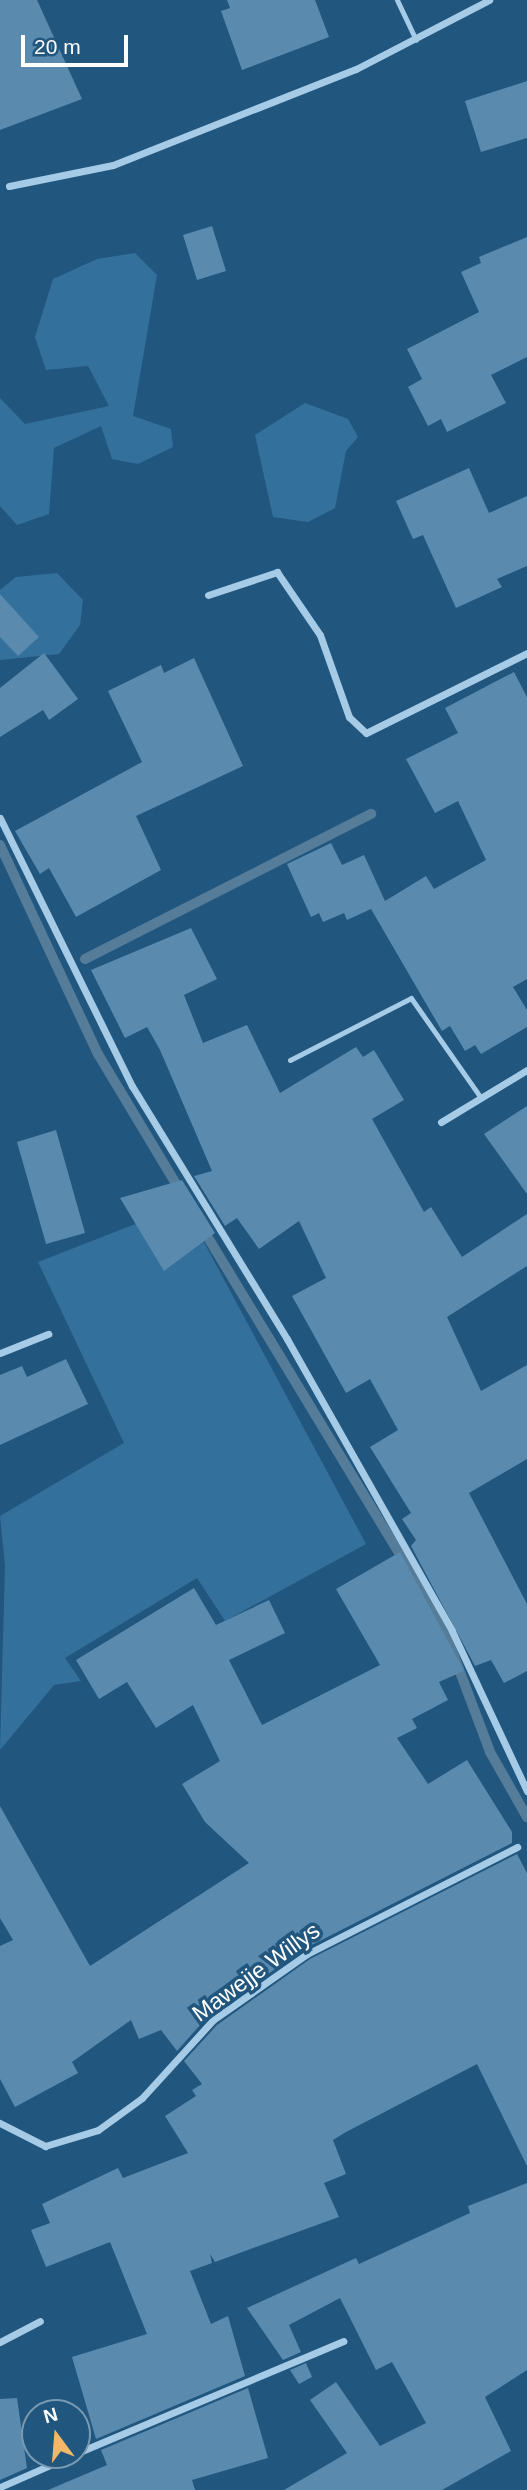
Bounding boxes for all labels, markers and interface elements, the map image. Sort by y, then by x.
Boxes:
scale bar [24,21,131,65]
text: 20 m [34,35,81,58]
street label: Mawejje Willys [187,1917,325,2027]
north arrow [21,2399,91,2469]
text: N [41,2403,60,2427]

